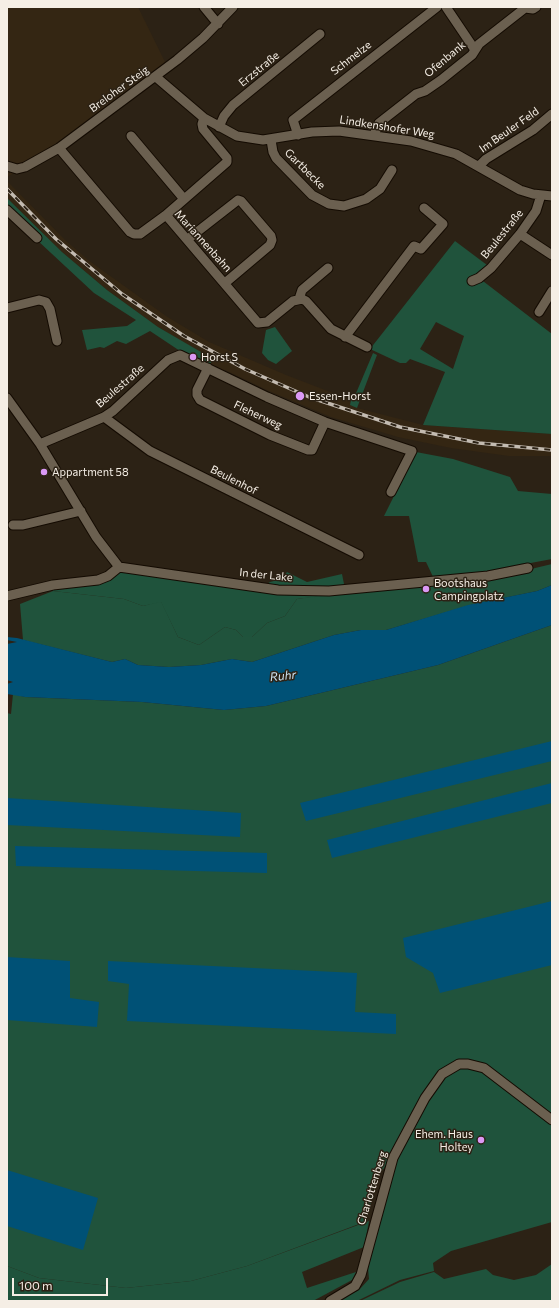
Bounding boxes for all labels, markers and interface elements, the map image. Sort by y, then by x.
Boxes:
street label: Schmelze [328,38,374,78]
street label: Ofenbank [422,38,468,80]
street label: Erzstraße [236,49,282,89]
street label: Breloher Steig [87,63,151,115]
street label: Im Beuler Feld [477,105,541,155]
street label: Lindkenshofer Weg [339,113,435,141]
street label: Gartbecke [282,146,328,192]
street label: Mariannenbahn [172,207,234,275]
street label: Beulestraße [478,207,526,261]
place label: Horst S [201,350,238,364]
marker: Horst S [188,352,198,362]
street label: Beulestraße [93,361,147,411]
place label: Essen-Horst [309,389,371,403]
marker: Essen-Horst [294,390,306,402]
street label: Fleherweg [232,398,284,432]
street label: Beulenhof [208,463,260,497]
place label: Appartment 58 [52,465,129,479]
marker: Appartment 58 [39,467,49,477]
street label: In der Lake [239,566,293,584]
place label: Bootshaus Campingplatz [434,576,504,602]
marker: Bootshaus Campingplatz [421,584,431,594]
water label: Ruhr [269,667,297,685]
place label: Ehem. Haus Holtey [415,1127,473,1153]
marker: Ehem. Haus Holtey [476,1135,486,1145]
street label: Charlottenberg [354,1149,390,1227]
scale bar [14,1270,110,1296]
text: 100 m [19,1278,53,1292]

